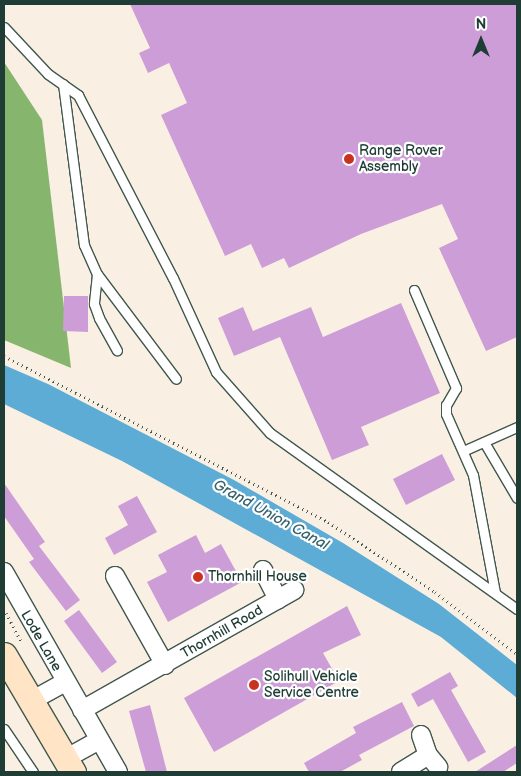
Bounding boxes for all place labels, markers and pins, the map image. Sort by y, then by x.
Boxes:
place label: Range Rover Assembly [359,143,443,176]
marker: Range Rover Assembly [343,153,355,165]
place label: Thornhill House [208,569,307,585]
marker: Thornhill House [192,571,204,583]
place label: Solihull Vehicle Service Centre [264,669,359,702]
marker: Solihull Vehicle Service Centre [248,679,260,691]

